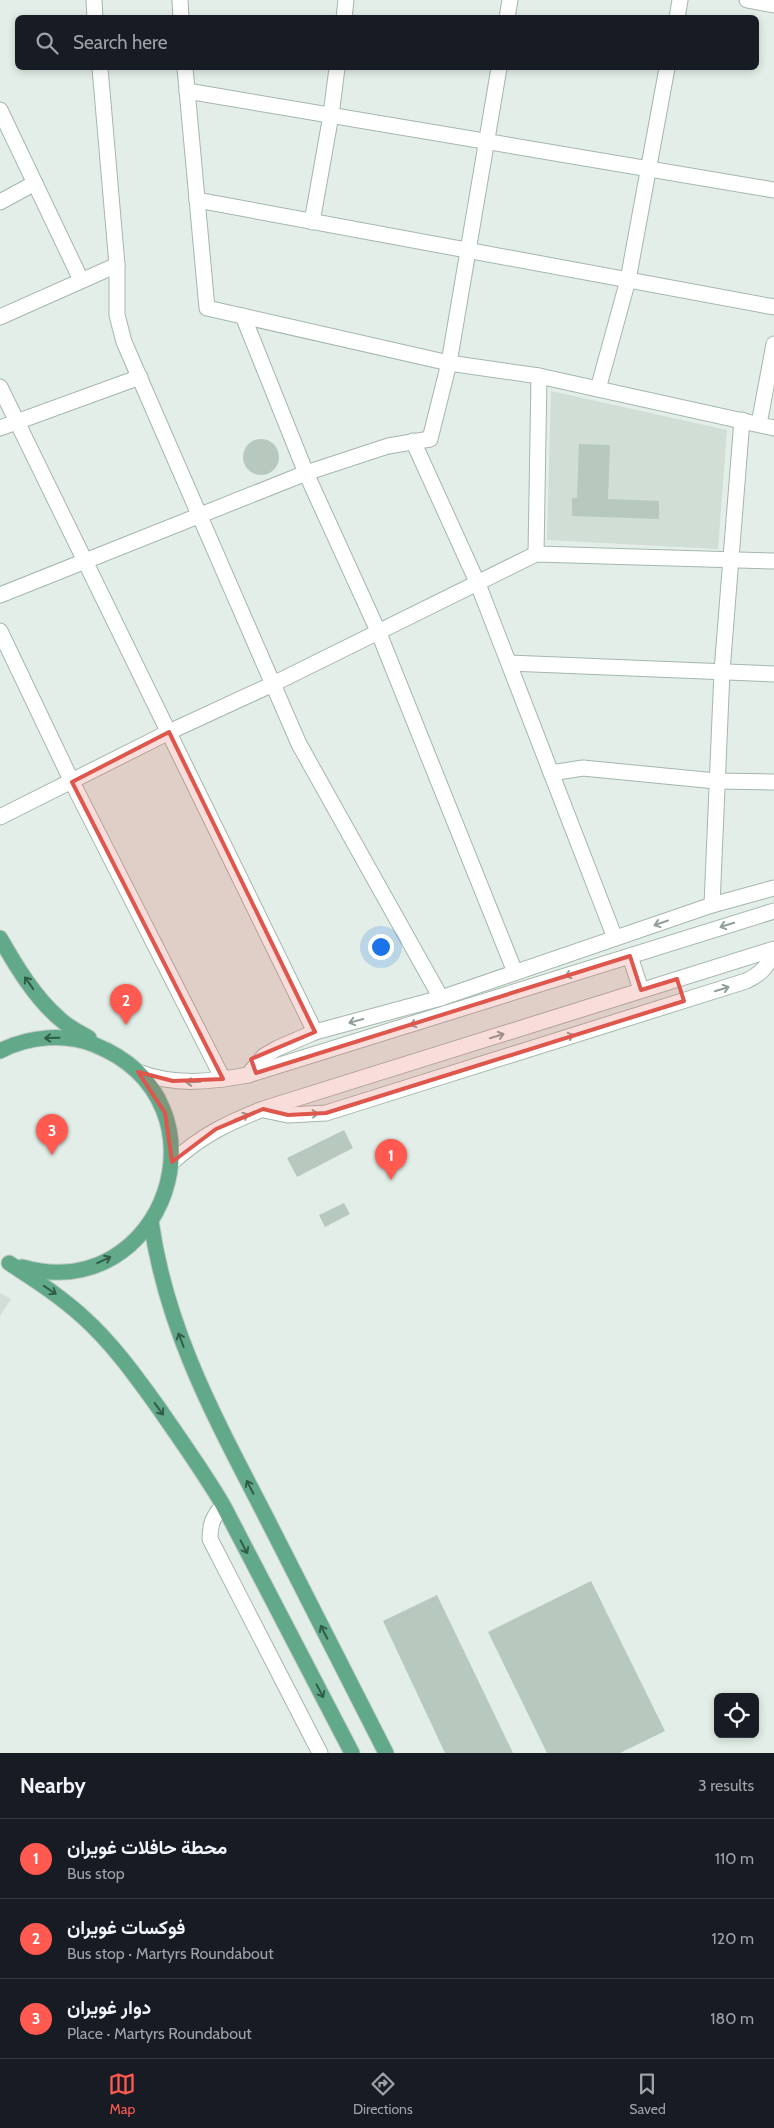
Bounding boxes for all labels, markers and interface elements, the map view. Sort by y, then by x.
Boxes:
search box [15,15,759,70]
icon: search [33,29,61,57]
text: Search here [73,31,167,54]
one-way arrow [653,919,669,928]
one-way arrow [720,921,736,931]
your location [368,934,394,960]
one-way arrow [565,970,581,979]
one-way arrow [24,976,34,990]
one-way arrow [714,983,730,993]
pin: 2 [110,984,142,1025]
one-way arrow [348,1017,364,1026]
one-way arrow [410,1018,426,1028]
one-way arrow [488,1030,504,1040]
one-way arrow [558,1032,574,1042]
one-way arrow [44,1033,60,1043]
one-way arrow [186,1077,202,1086]
one-way arrow [303,1110,319,1119]
one-way arrow [234,1112,249,1122]
pin: 3 [36,1114,68,1155]
pin: 1 [375,1139,407,1180]
one-way arrow [97,1255,112,1265]
one-way arrow [43,1285,57,1295]
one-way arrow [176,1333,185,1348]
one-way arrow [154,1402,164,1416]
one-way arrow [245,1480,255,1495]
one-way arrow [240,1539,249,1554]
one-way arrow [319,1624,329,1639]
one-way arrow [316,1683,325,1698]
map controls [714,1693,759,1738]
button: locate [714,1693,759,1738]
text: Nearby [20,1773,86,1798]
text: 3 results [698,1776,754,1795]
text: محطة حافلات غويران [67,1836,227,1859]
text: 1 [33,1849,39,1868]
text: 110 m [715,1849,754,1868]
text: Bus stop [67,1864,125,1883]
text: فوكسات غويران [67,1916,185,1939]
text: 2 [32,1929,40,1948]
text: 120 m [712,1929,754,1948]
text: Bus stop · Martyrs Roundabout [67,1944,274,1963]
text: دوار غويران [67,1996,151,2019]
text: 3 [32,2009,40,2028]
text: 180 m [710,2009,754,2028]
text: Place · Martyrs Roundabout [67,2024,252,2043]
tab: Map [108,2070,136,2118]
tab: Directions [353,2070,413,2118]
tab: Saved [629,2070,666,2118]

